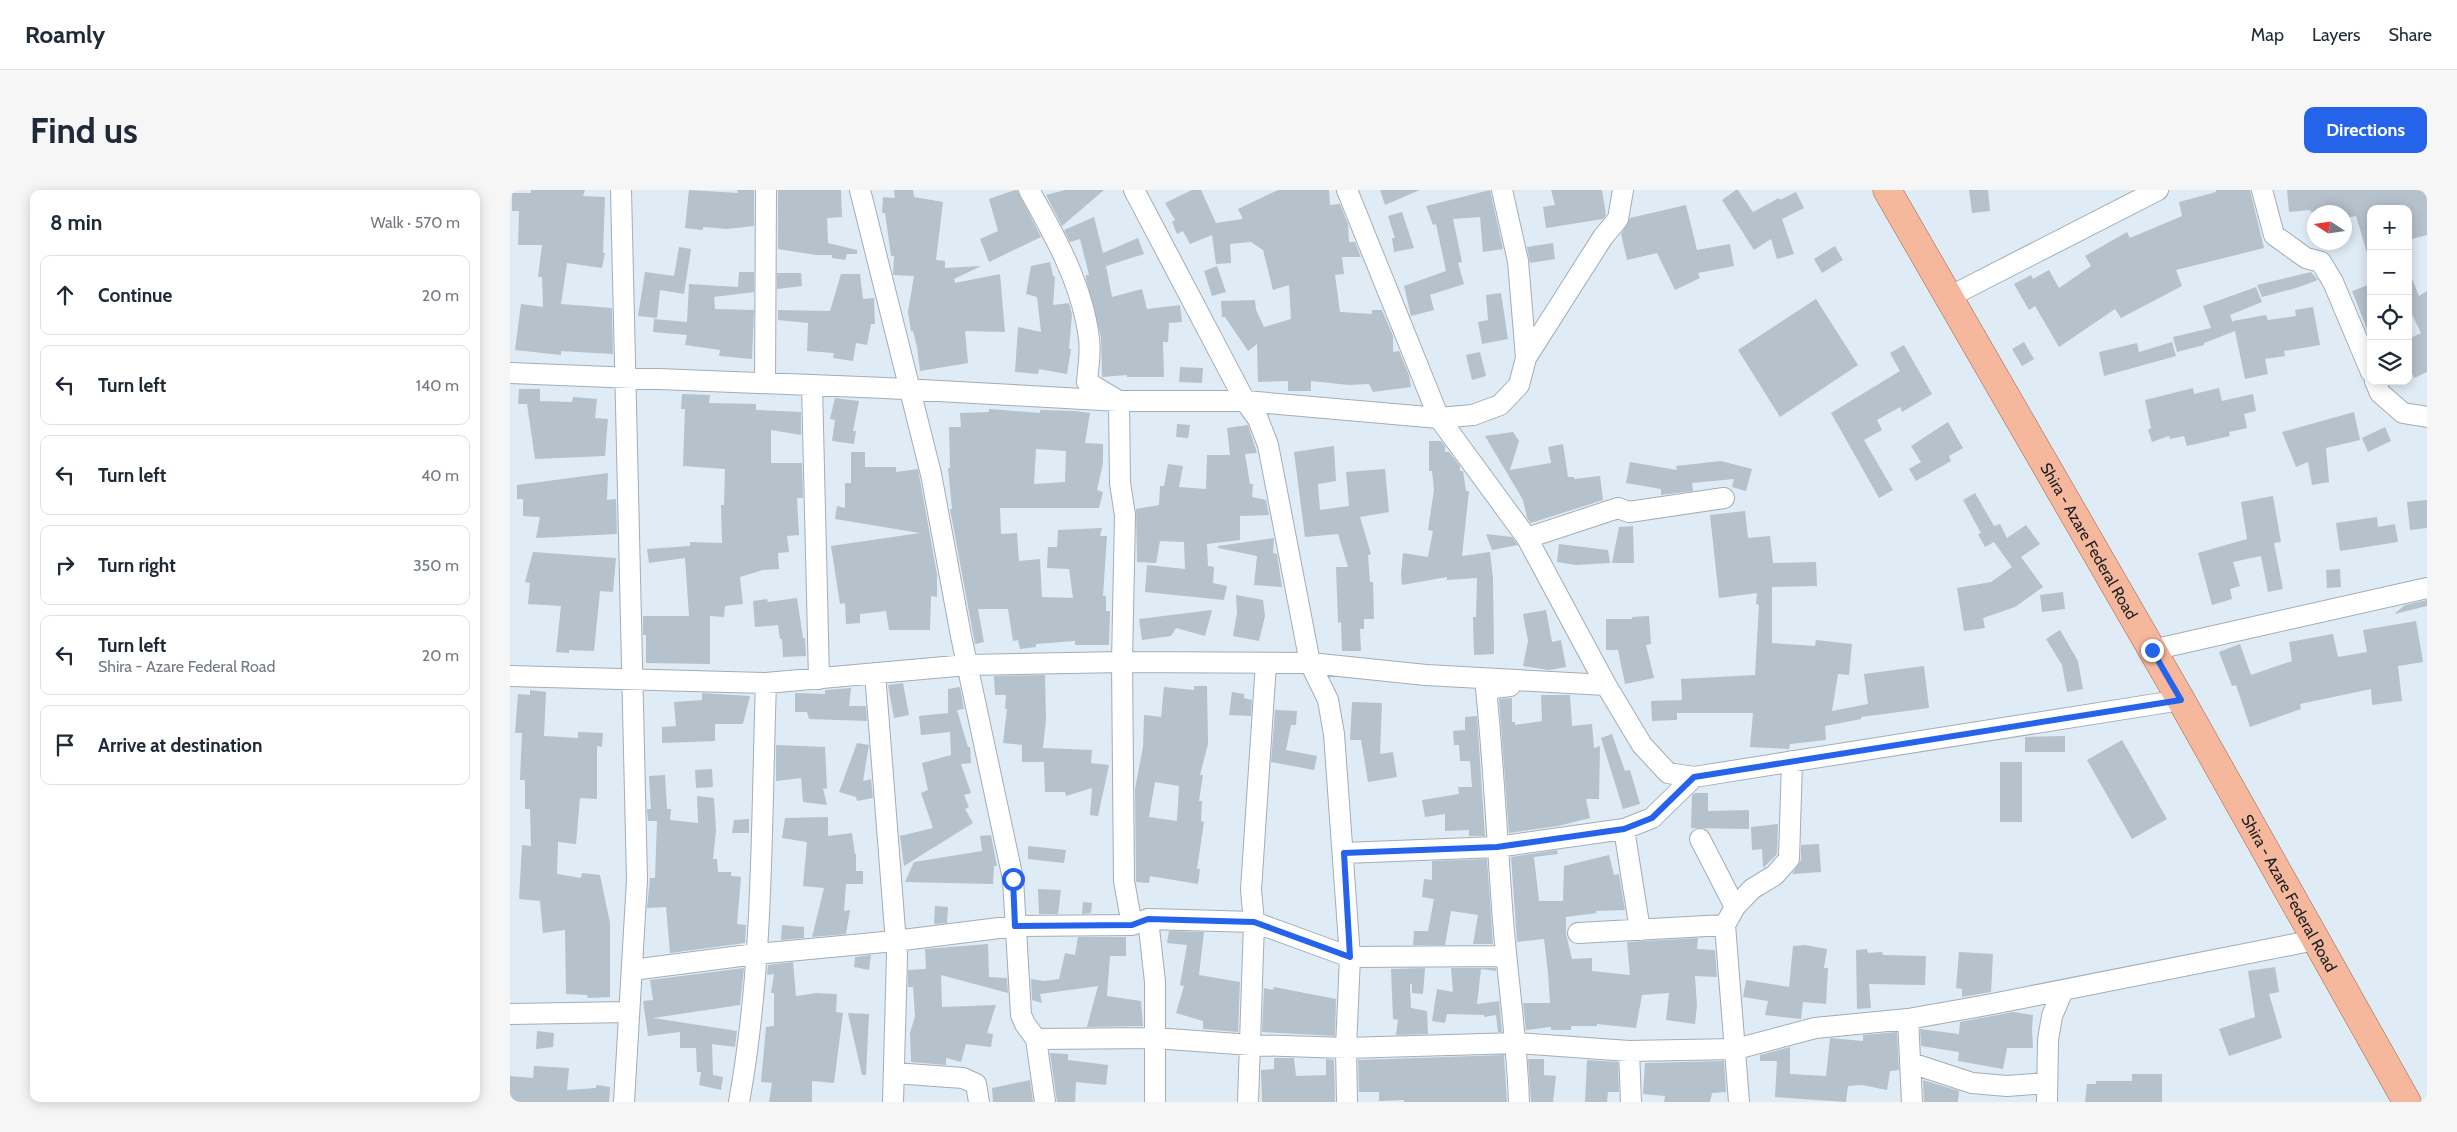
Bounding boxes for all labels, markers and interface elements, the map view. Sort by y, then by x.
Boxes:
text: Roamly [25,20,105,49]
text: Map [2251,24,2284,46]
text: Layers [2312,24,2361,46]
text: Share [2389,24,2432,46]
button: Directions [2304,107,2427,153]
text: Find us [30,109,138,152]
north arrow [2307,205,2352,250]
map controls [2367,205,2412,385]
button: + [2367,205,2412,250]
text: 8 min [50,210,102,235]
text: Walk · 570 m [371,213,460,232]
button: − [2367,250,2412,295]
icon: ahead [51,281,79,309]
text: Continue [98,284,172,307]
text: 20 m [422,286,459,305]
button: locate [2367,295,2412,340]
button: layers [2367,340,2412,385]
icon: left [51,371,79,399]
text: Turn left [98,374,166,397]
text: 140 m [416,376,459,395]
street label: Shira - Azare Federal Road [2036,459,2141,623]
icon: left [51,461,79,489]
text: Turn left [98,464,166,487]
text: 40 m [421,466,459,485]
icon: right [51,551,79,579]
text: Turn right [98,554,176,577]
text: 350 m [413,556,459,575]
text: Turn left [98,634,166,657]
route end [2141,639,2164,662]
icon: left [51,641,79,669]
text: 20 m [422,646,459,665]
text: Shira - Azare Federal Road [98,657,275,676]
icon: arrive [51,731,79,759]
text: Arrive at destination [98,734,262,757]
street label: Shira - Azare Federal Road [2237,811,2341,975]
route start [1002,868,1025,891]

